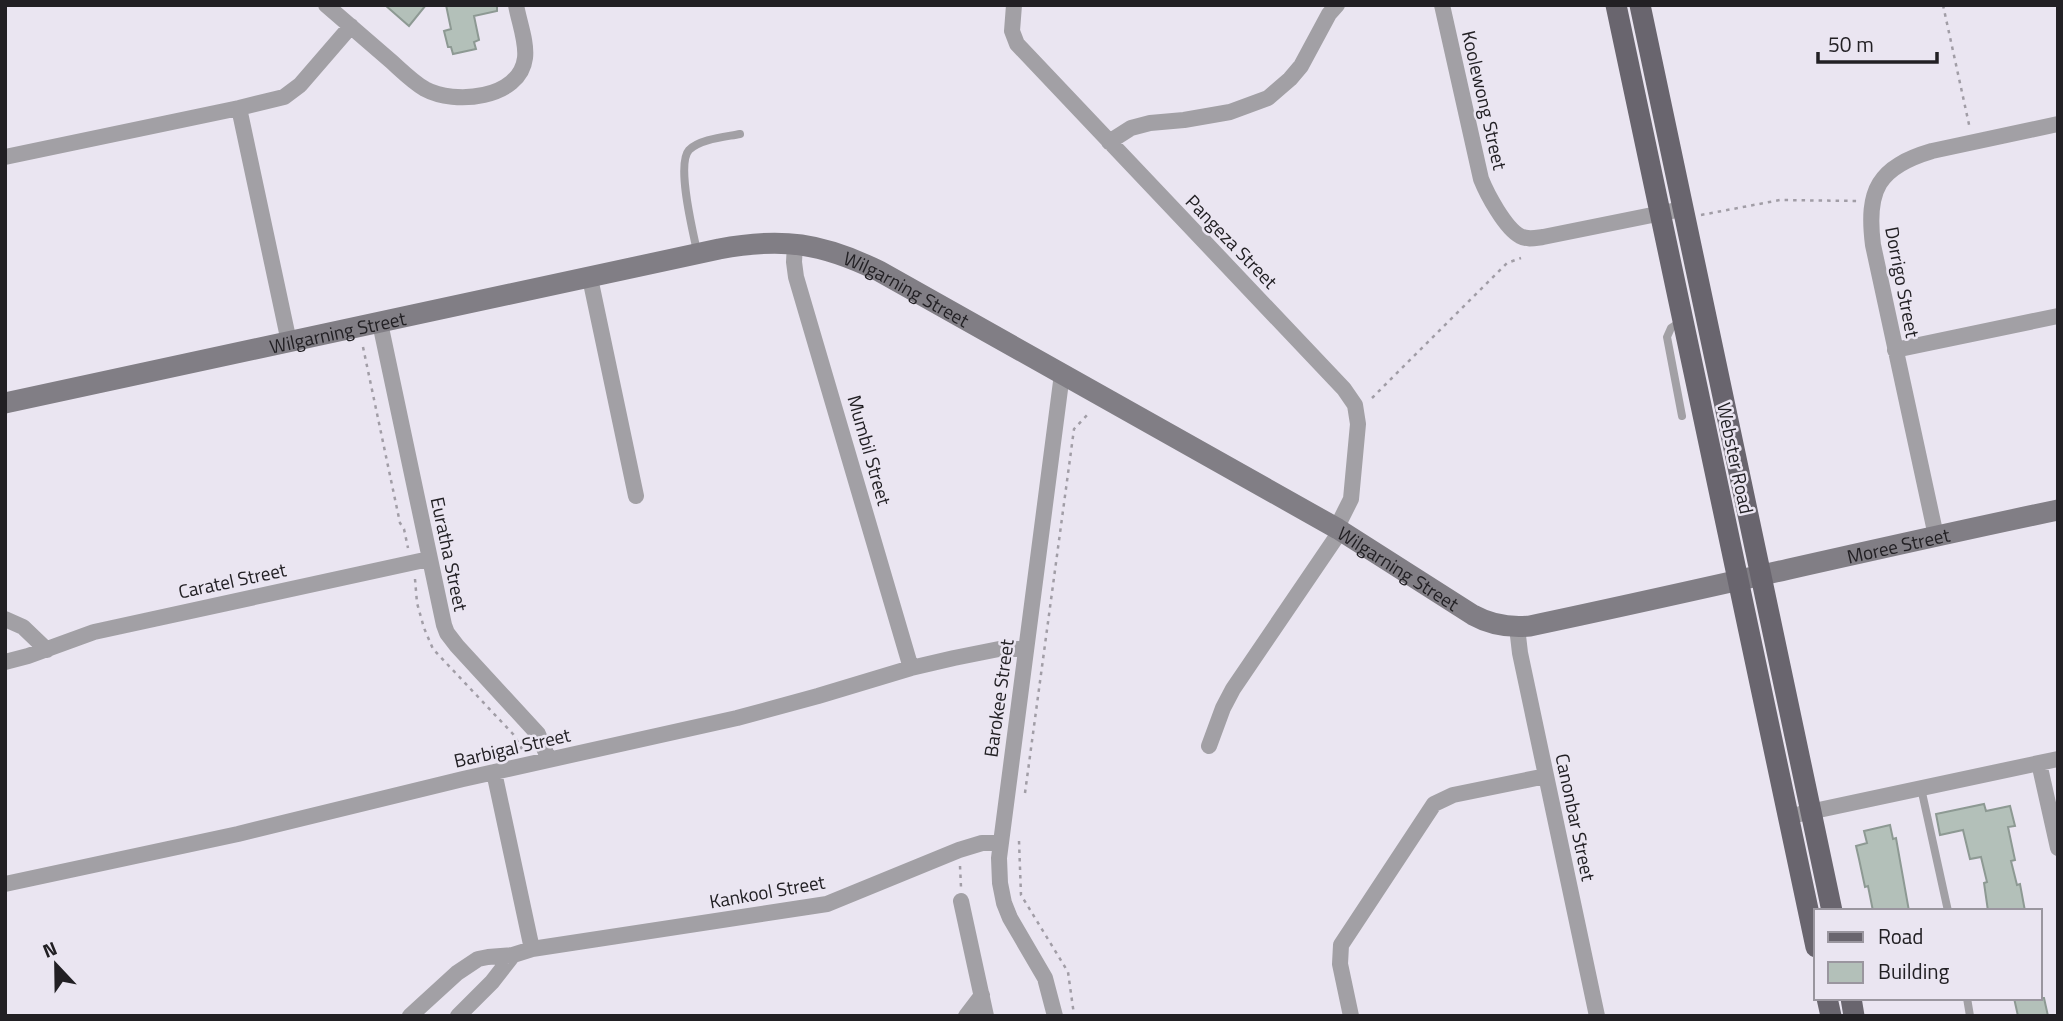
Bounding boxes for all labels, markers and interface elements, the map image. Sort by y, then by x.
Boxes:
scale bar [1818,21,1937,65]
street label: Koolewong Street [1455,28,1515,173]
text: 50 m [1828,28,1874,60]
street label: Pangeza Street [1179,187,1285,295]
street label: Dorrigo Street [1878,224,1928,340]
street label: Wilgarning Street [840,243,975,334]
street label: Wilgarning Street [266,302,409,360]
street label: Mumbil Street [840,391,900,509]
street label: Webster Road [1710,400,1762,516]
street label: Euratha Street [424,494,476,614]
street label: Wilgarning Street [1332,518,1465,617]
street label: Moree Street [1844,519,1953,570]
street label: Caratel Street [175,554,289,606]
street label: Barokee Street [975,637,1021,759]
street label: Barbigal Street [451,719,573,774]
street label: Canonbar Street [1548,751,1604,884]
street label: Kankool Street [707,867,827,915]
legend [1814,909,2042,1000]
text: Road [1878,920,1923,952]
north arrow [21,930,91,1000]
text: N [38,933,61,965]
text: Building [1878,955,1950,987]

